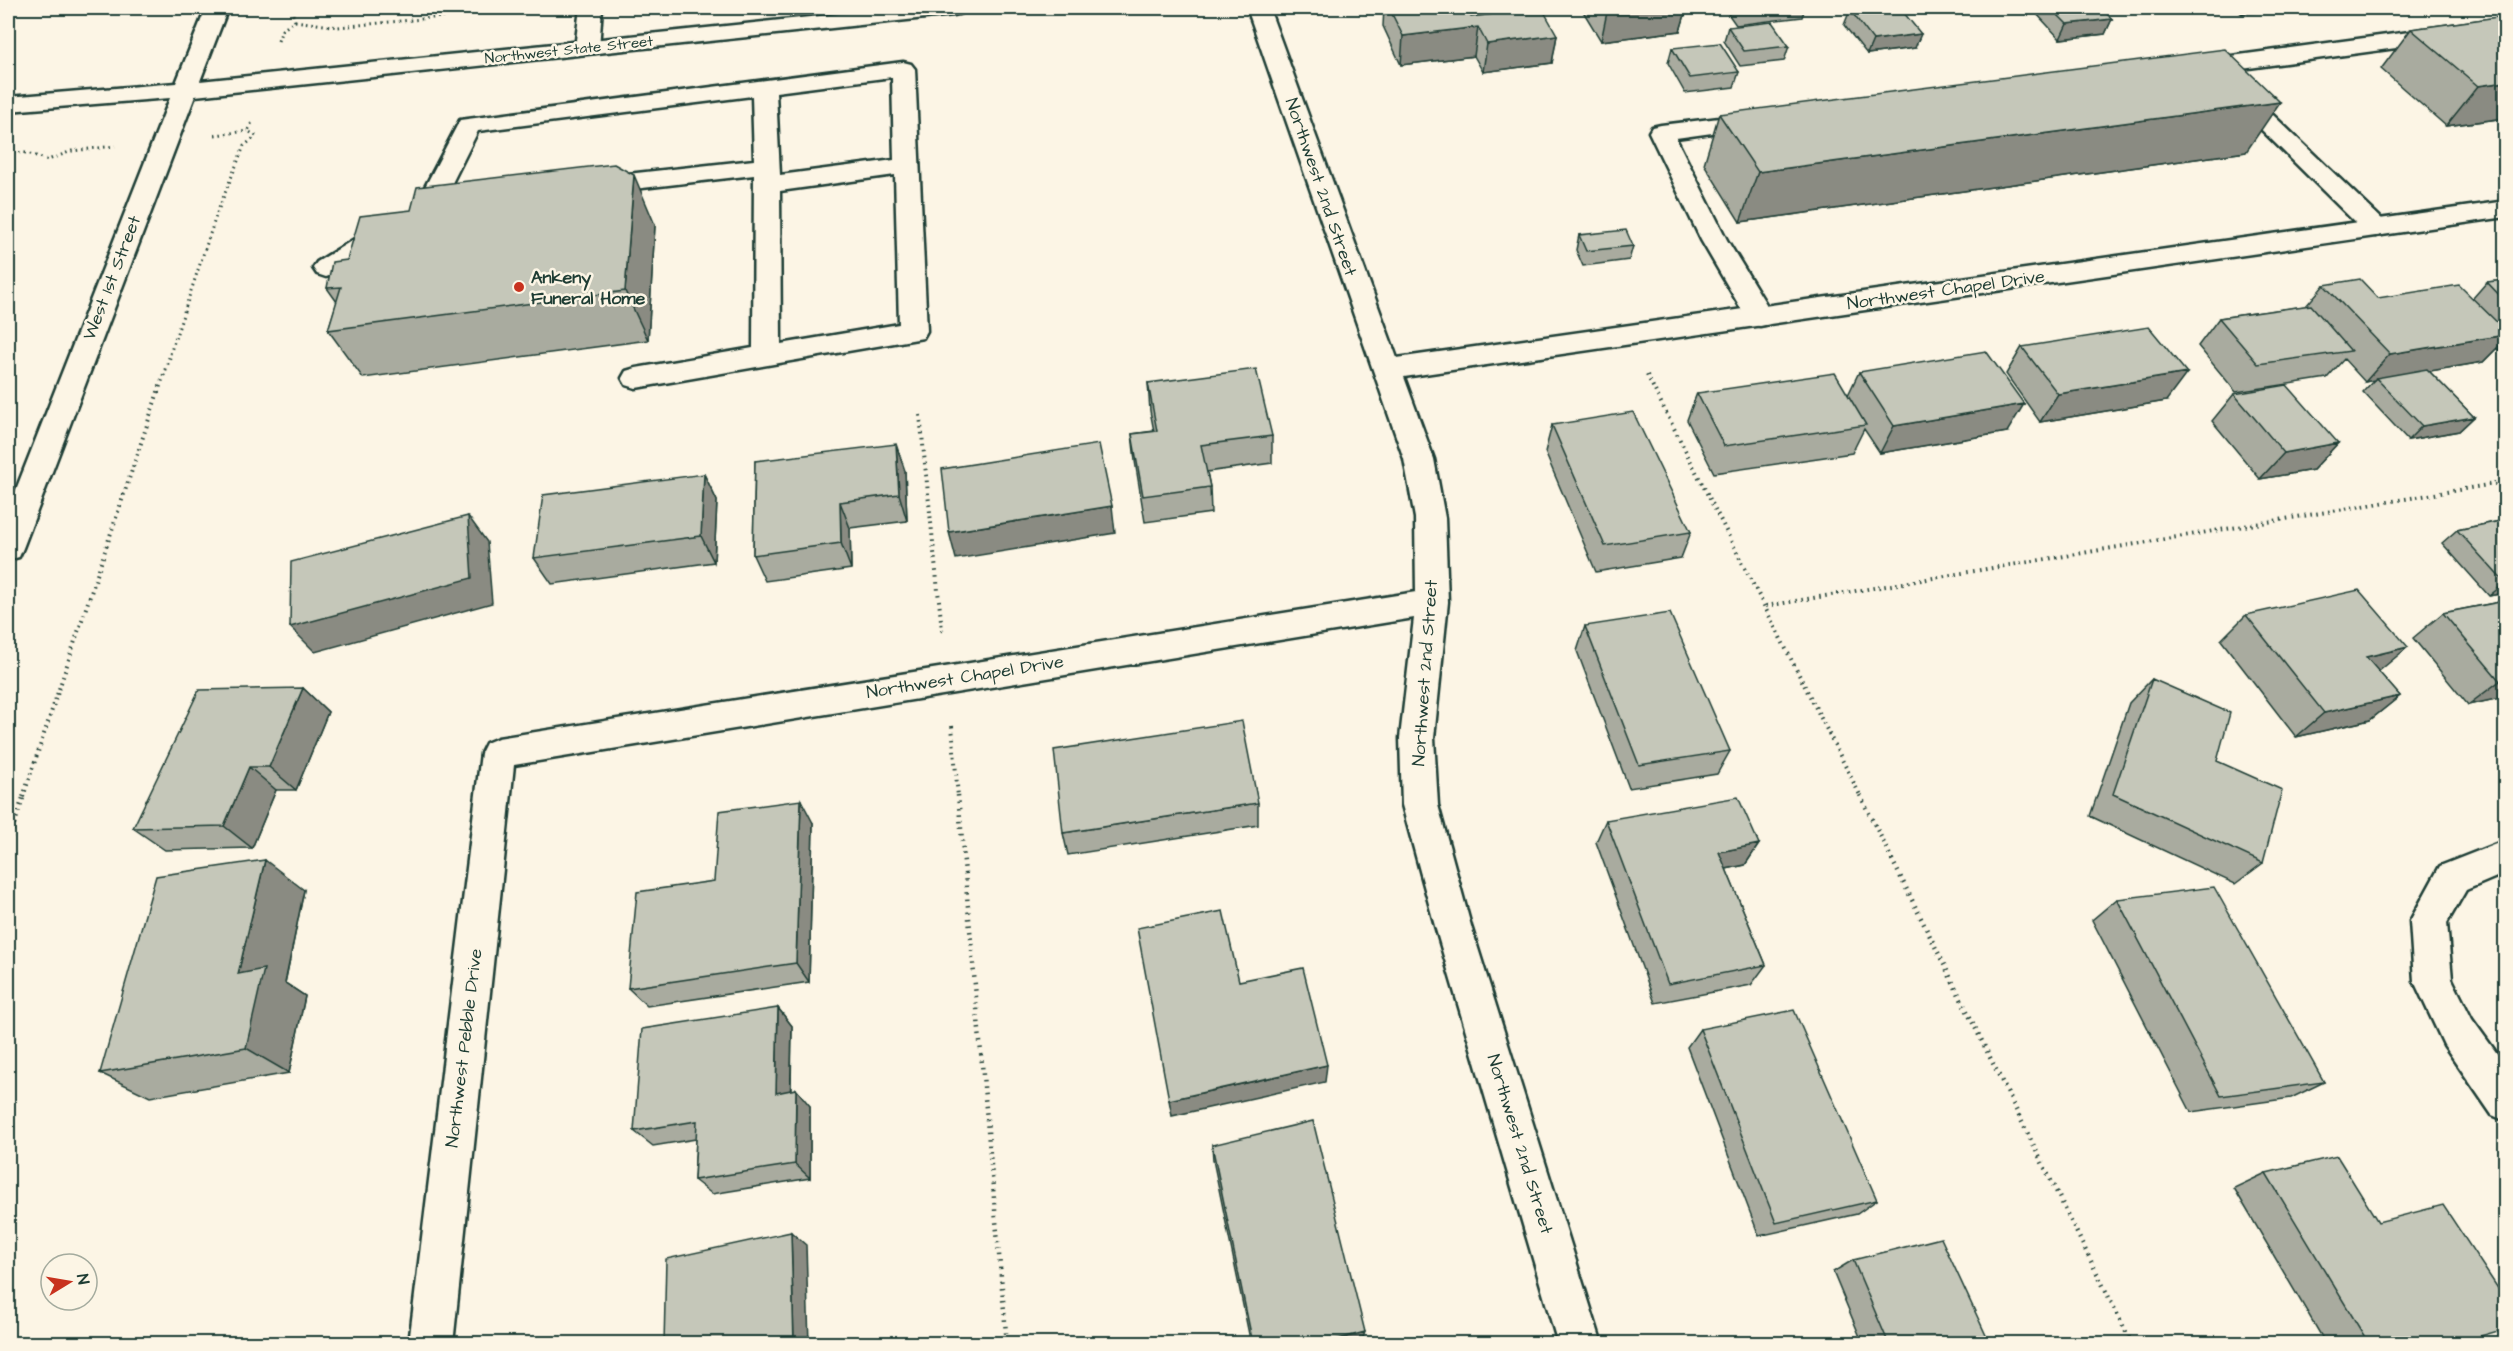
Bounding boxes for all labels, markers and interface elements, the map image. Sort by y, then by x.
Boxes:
street label: Northwest State Street [484,31,654,69]
street label: Northwest 2nd Street [1279,95,1363,280]
street label: West 1st Street [77,211,147,344]
street label: Northwest Chapel Drive [1846,264,2047,316]
place label: Ankeny Funeral Home [531,265,646,311]
marker: Ankeny Funeral Home [512,280,526,294]
street label: Northwest 2nd Street [1406,578,1444,767]
street label: Northwest Chapel Drive [865,649,1066,705]
street label: Northwest Pebble Drive [439,947,489,1149]
street label: Northwest 2nd Street [1481,1051,1559,1238]
north arrow [39,1252,99,1312]
text: N [71,1272,94,1286]

